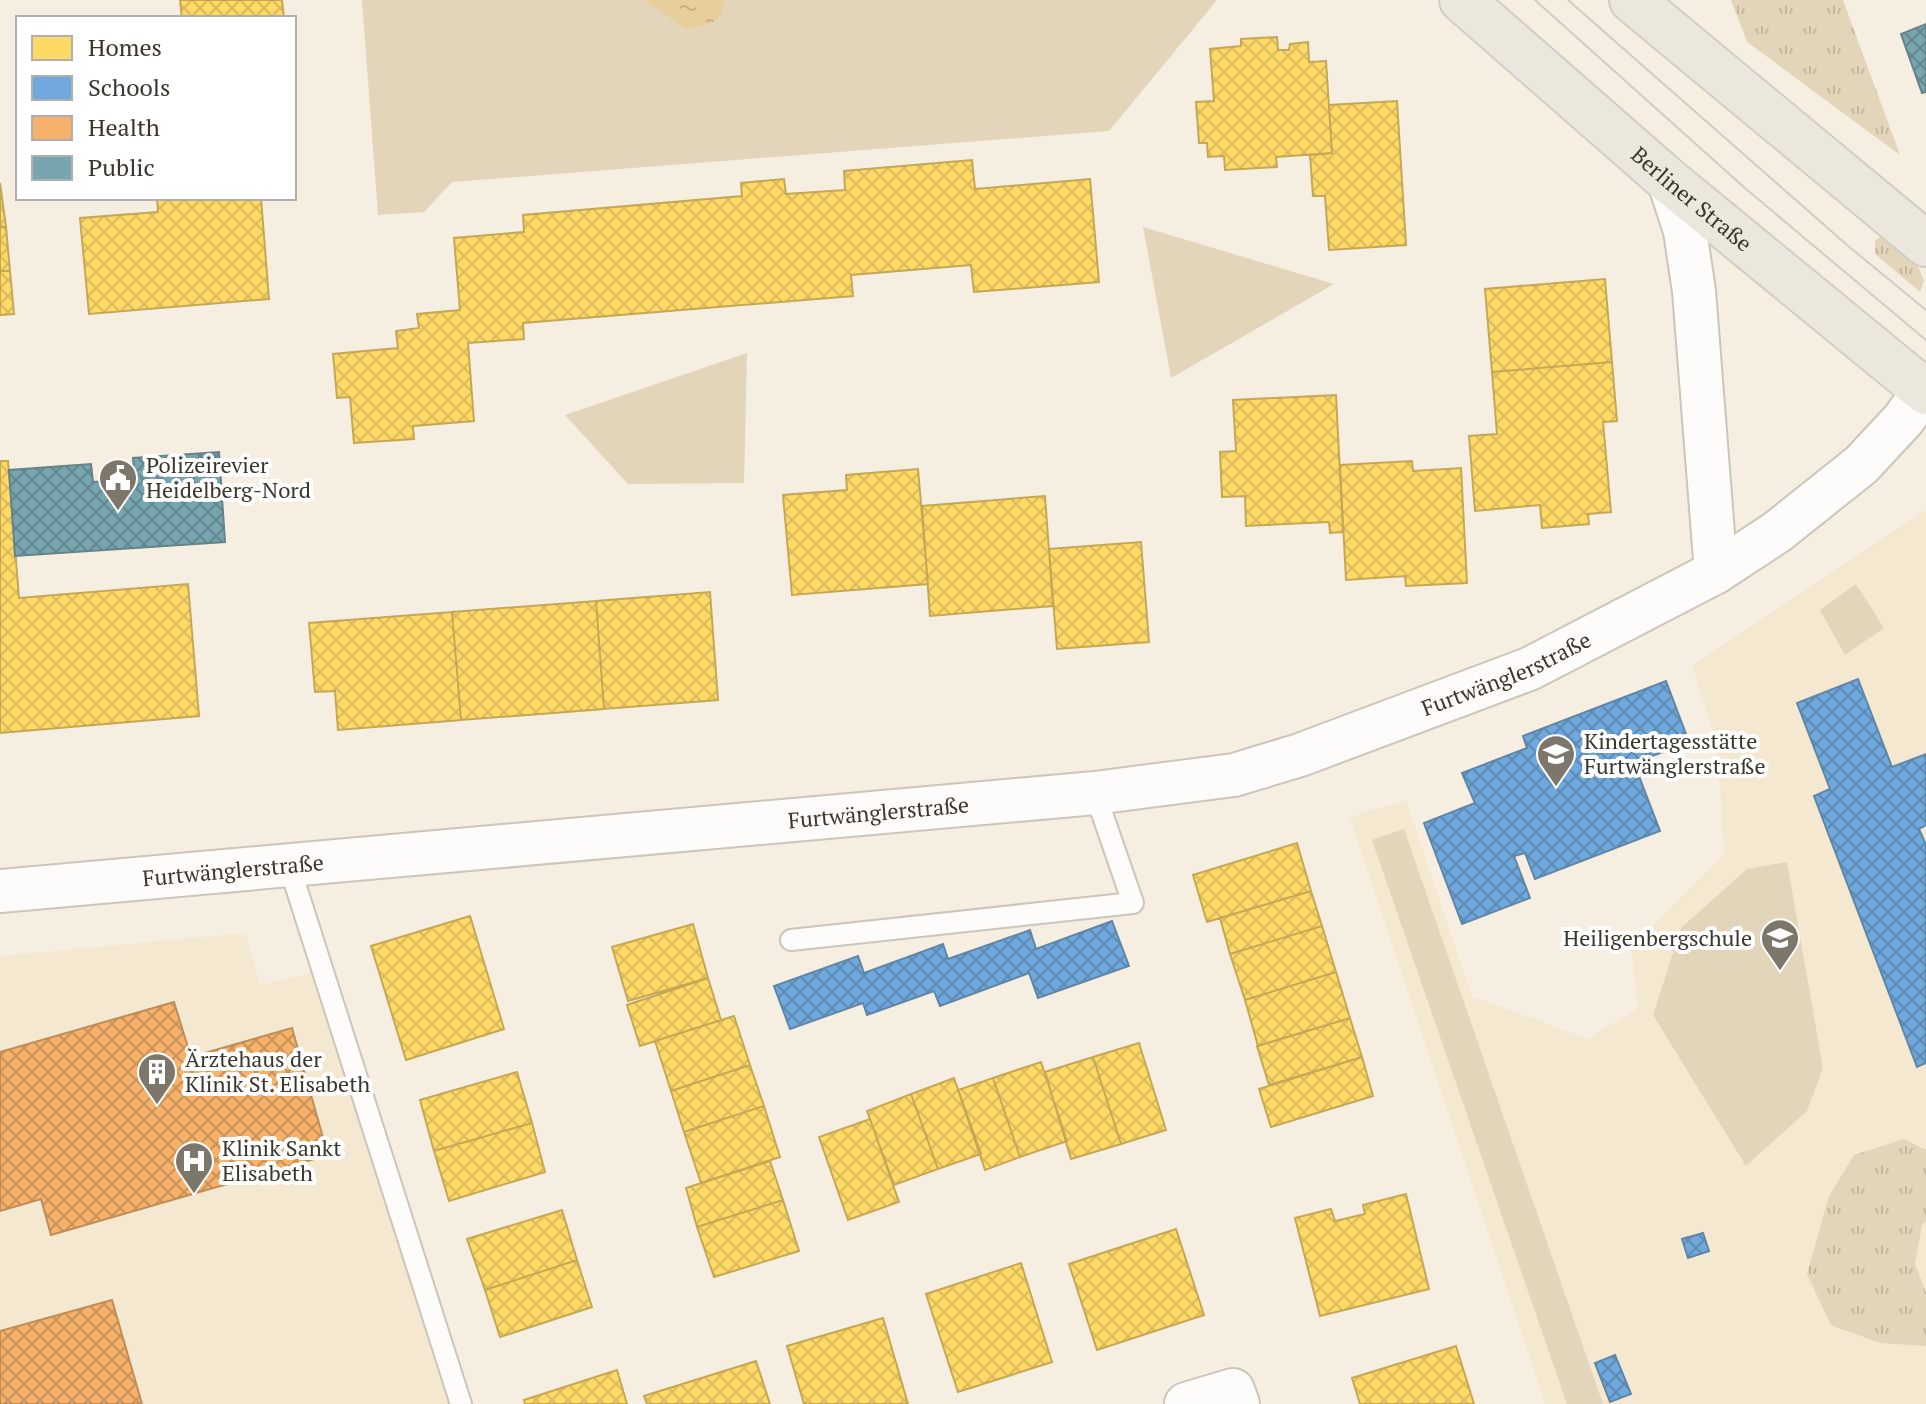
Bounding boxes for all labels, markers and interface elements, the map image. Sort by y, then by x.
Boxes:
legend [16,16,296,200]
text: Homes [88,31,162,63]
text: Schools [88,71,170,103]
text: Health [88,111,160,143]
street label: Berliner Straße [1626,140,1759,257]
text: Public [88,151,155,183]
place label: Polizeirevier Heidelberg-Nord [146,450,311,504]
public building icon: Polizeirevier Heidelberg-Nord [97,457,139,512]
street label: Furtwänglerstraße [1417,625,1596,722]
place label: Kindertagesstätte Furtwänglerstraße [1584,726,1765,780]
school or university icon: Kindertagesstätte Furtwänglerstraße [1535,733,1577,788]
street label: Furtwänglerstraße [787,789,970,834]
street label: Furtwänglerstraße [141,847,325,892]
school or university icon: Heiligenbergschule [1759,917,1801,972]
place label: Heiligenbergschule [1563,923,1752,952]
place label: Ärztehaus der Klinik St. Elisabeth [185,1044,370,1098]
building icon: Ärztehaus der Klinik St. Elisabeth [136,1051,178,1106]
place label: Klinik Sankt Elisabeth [222,1133,341,1187]
hospital icon: Klinik Sankt Elisabeth [173,1140,215,1195]

